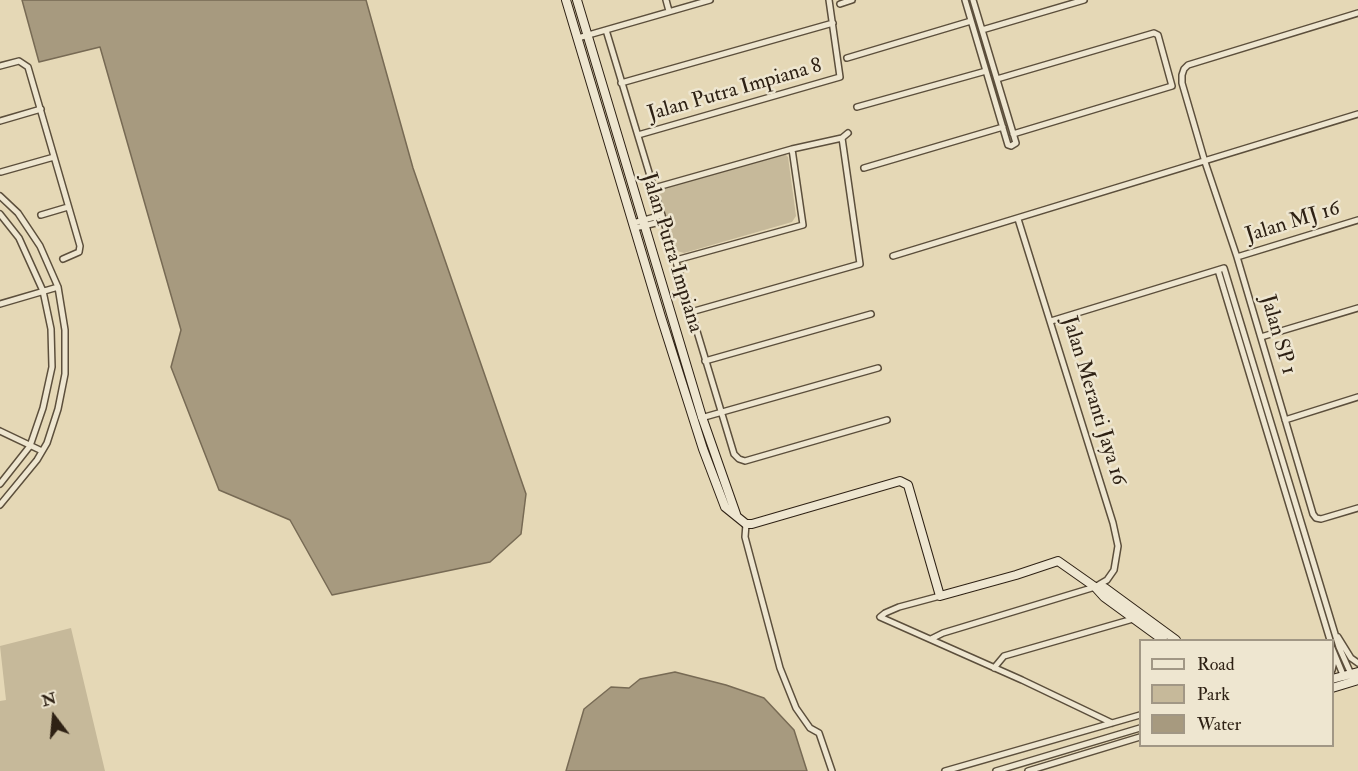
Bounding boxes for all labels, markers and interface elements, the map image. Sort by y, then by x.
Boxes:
street label: Jalan Putra Impiana 8 [645,54,825,128]
street label: Jalan Putra Impiana [635,170,707,336]
street label: Jalan MJ 16 [1243,197,1343,249]
street label: Jalan SP 1 [1254,292,1300,378]
street label: Jalan Meranti Jaya 16 [1055,313,1131,489]
legend [1139,639,1334,747]
text: Road [1197,653,1235,676]
text: Park [1197,683,1230,706]
north arrow [24,687,84,747]
text: N [39,688,59,711]
text: Water [1197,713,1241,736]

